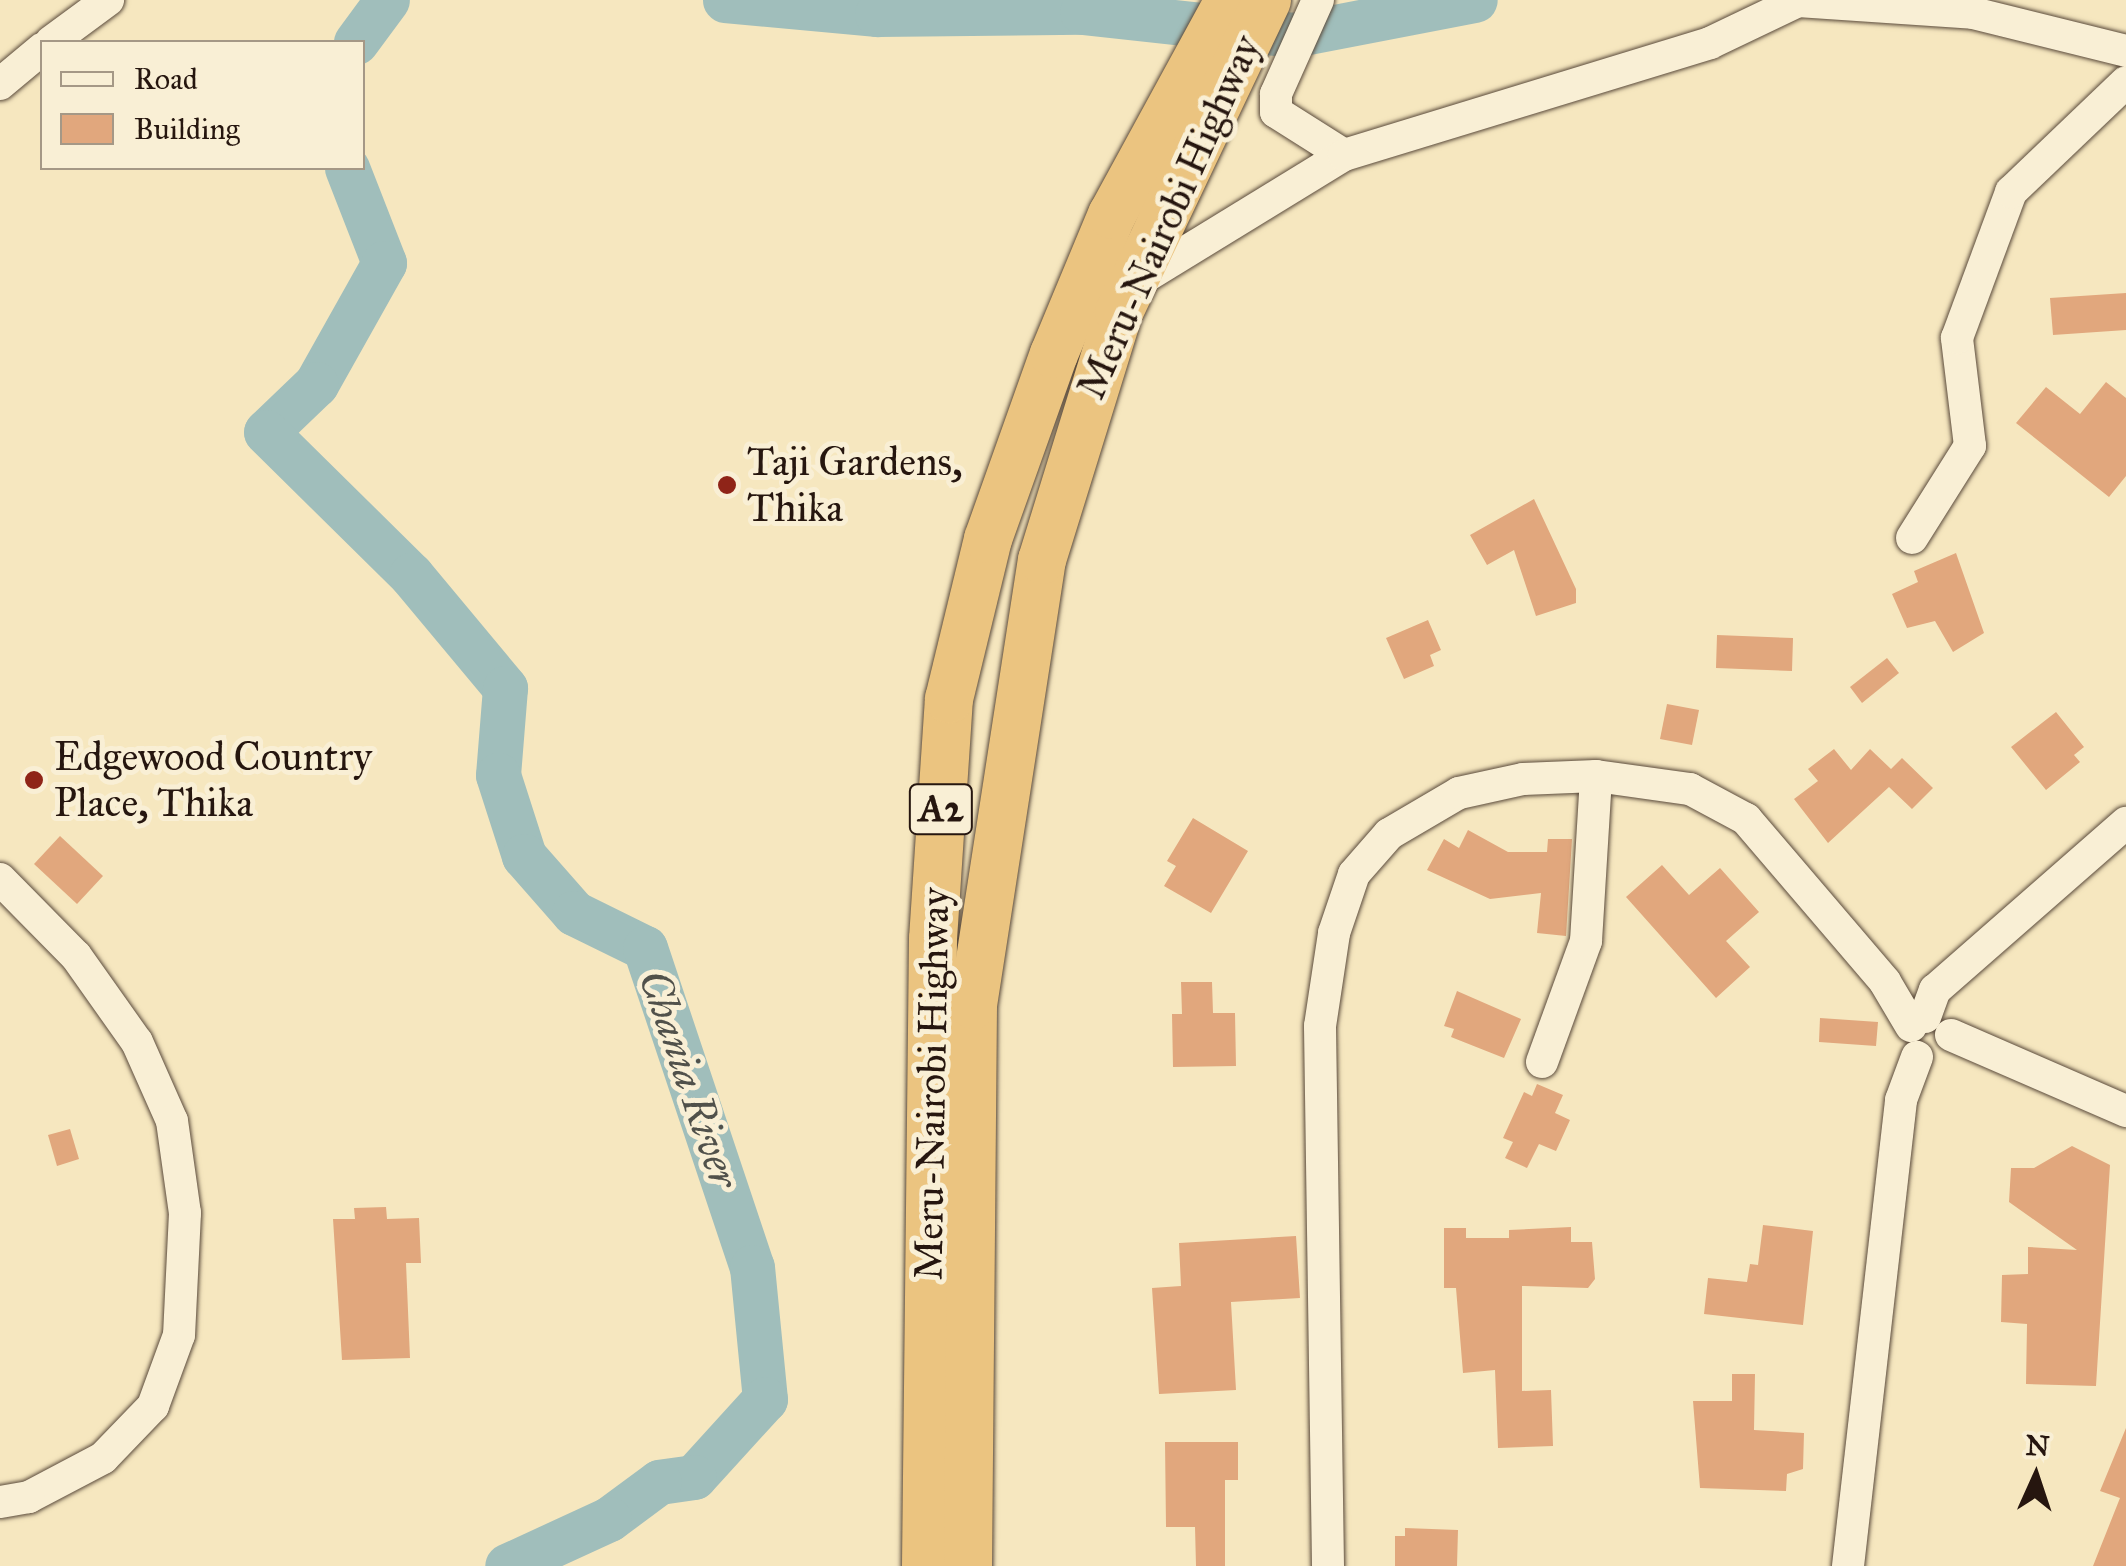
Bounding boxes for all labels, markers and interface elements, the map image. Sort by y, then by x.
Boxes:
street label: Meru-Nairobi Highway [1067,28,1271,406]
legend [40,40,365,170]
text: Road [134,61,198,97]
text: Building [134,111,240,147]
place label: Taji Gardens, Thika [747,438,963,532]
marker: Taji Gardens, Thika [716,474,738,496]
place label: Edgewood Country Place, Thika [54,733,372,827]
marker: Edgewood Country Place, Thika [23,769,45,791]
road number: A2 [908,776,974,842]
street label: Meru-Nairobi Highway [905,887,959,1281]
water label: Chania River [628,963,750,1195]
north arrow [1986,1426,2086,1526]
text: N [2025,1427,2050,1464]

